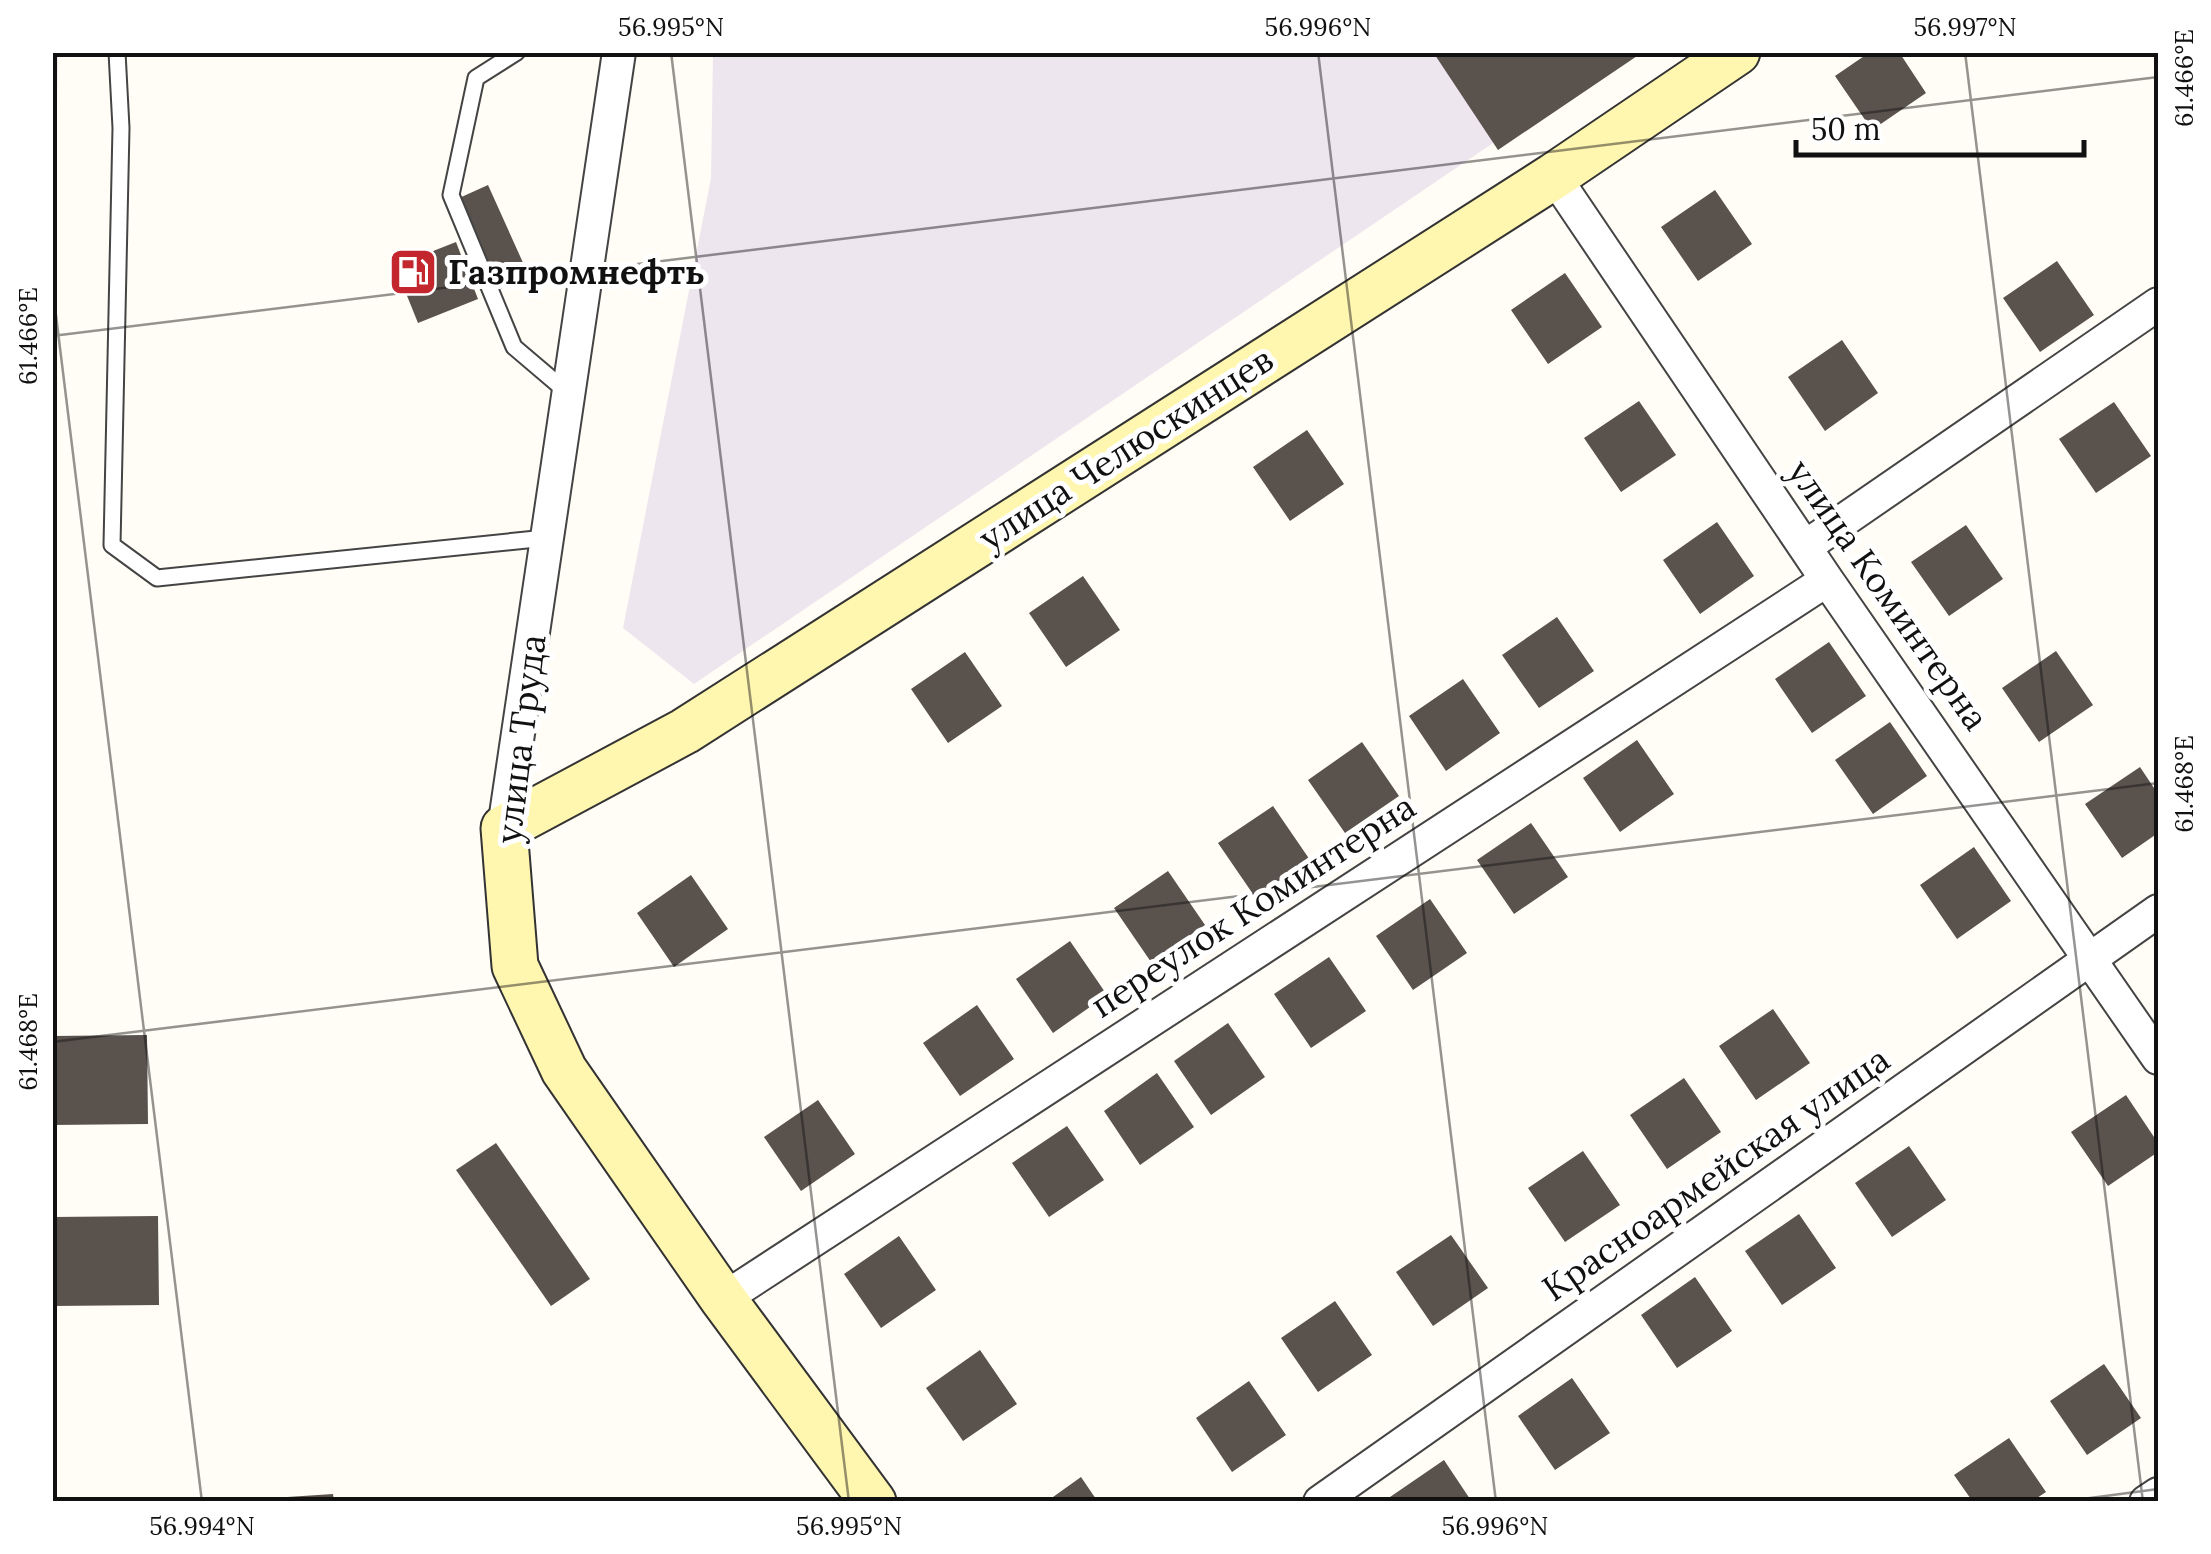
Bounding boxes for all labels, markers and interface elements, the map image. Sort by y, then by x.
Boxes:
text: 56.995°N [618,11,724,43]
text: 56.996°N [1265,11,1371,43]
text: 56.997°N [1913,11,2017,43]
text: 61.466°E [2168,29,2200,127]
scale bar [1796,95,2084,157]
text: 50 m [1811,110,1881,148]
fuel station icon: Газпромнефть [387,246,439,298]
place label: Газпромнефть [448,249,705,294]
text: 61.466°E [12,287,44,385]
street label: улица Челюскинцев [970,337,1281,560]
street label: улица Коминтерна [1778,451,1999,739]
street label: улица Труда [485,632,556,846]
text: 61.468°E [2168,735,2200,833]
street label: переулок Коминтерна [1082,784,1424,1027]
text: 61.468°E [12,993,44,1091]
street label: Красноармейская улица [1533,1036,1898,1311]
text: 56.994°N [149,1510,255,1542]
text: 56.995°N [796,1510,902,1542]
text: 56.996°N [1442,1510,1548,1542]

